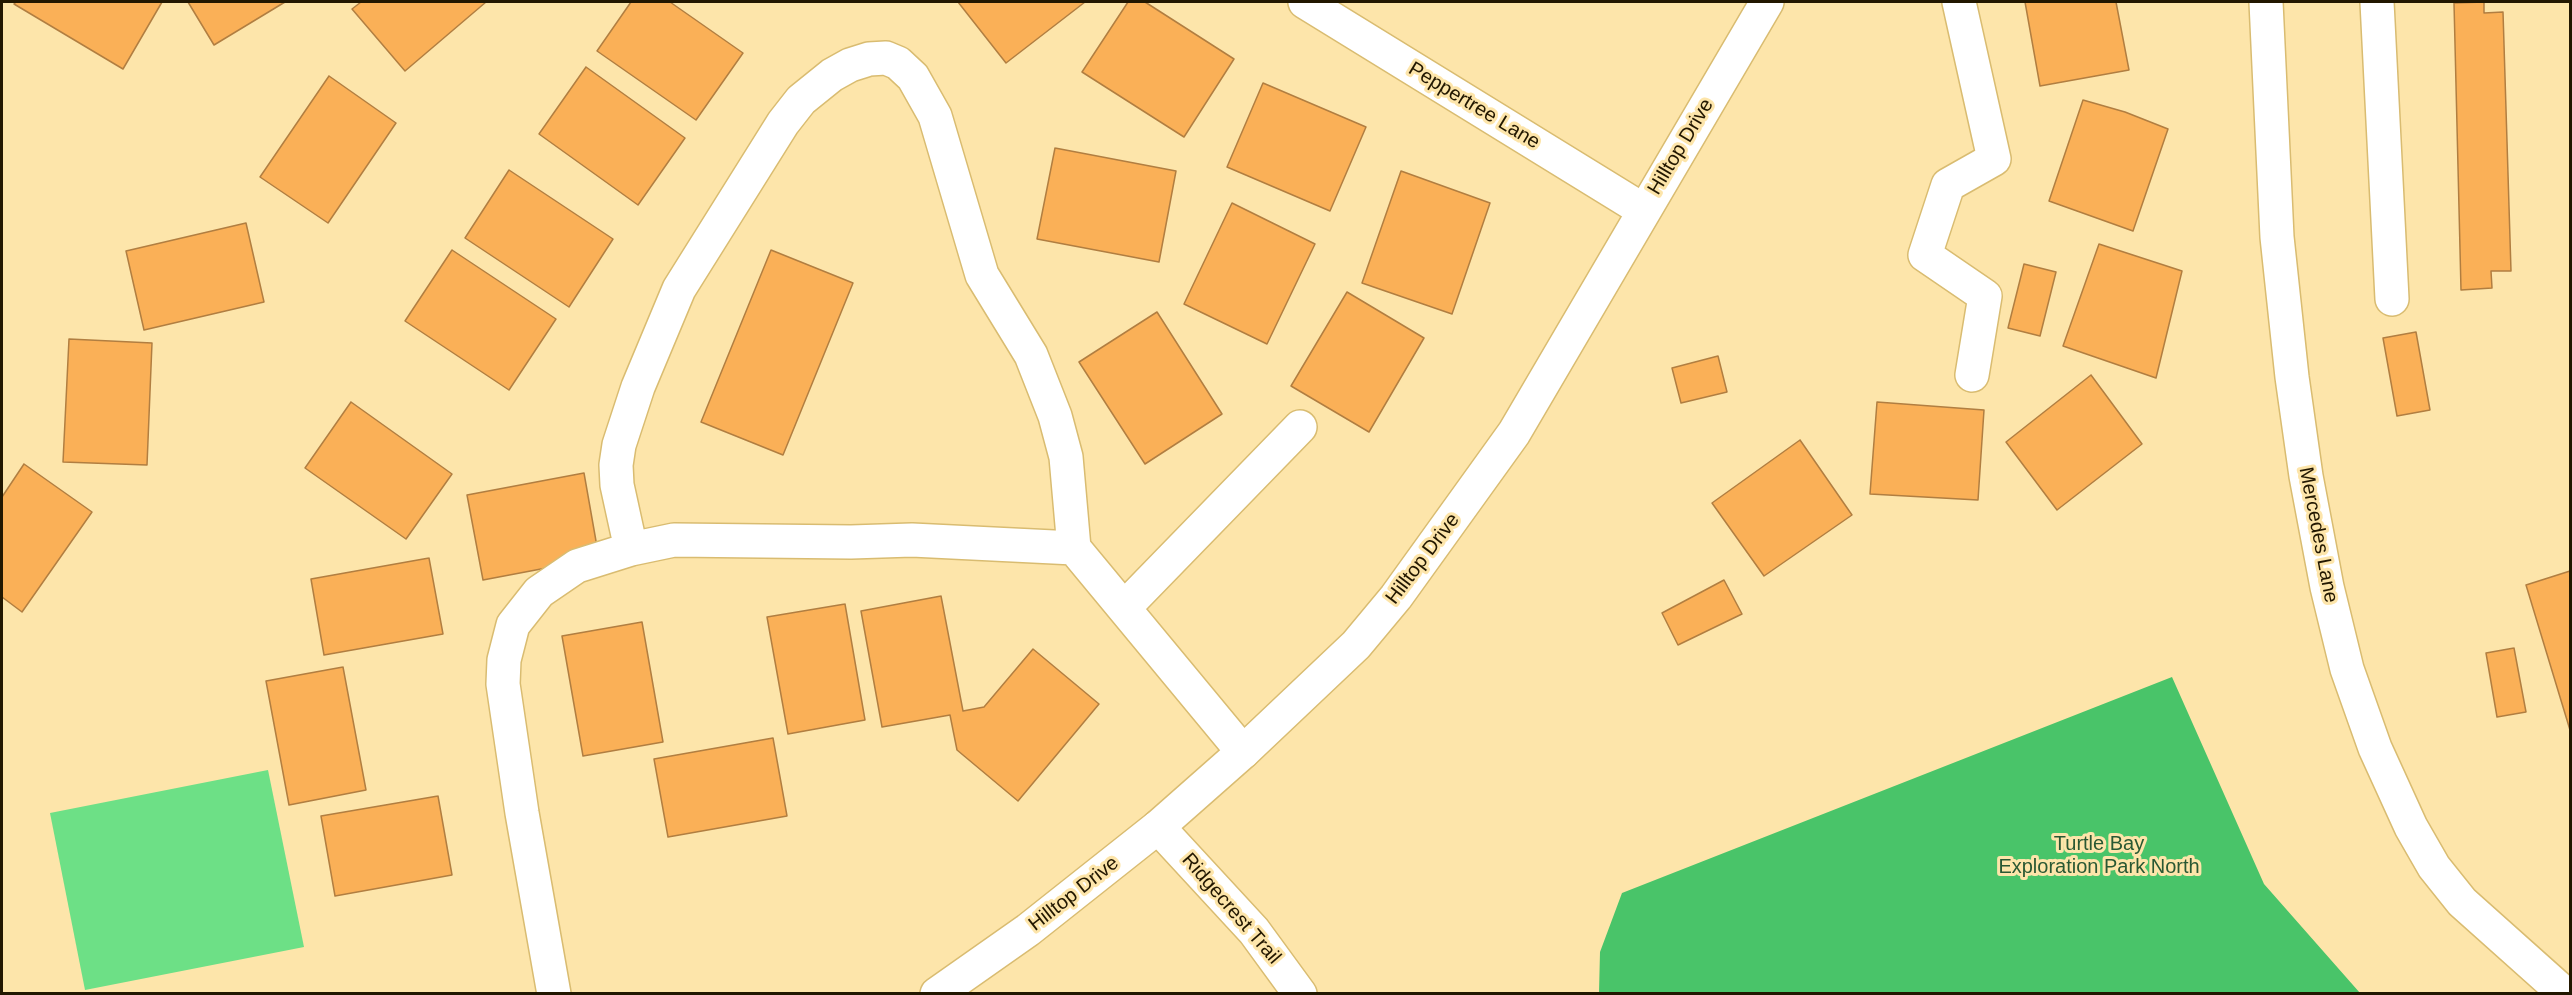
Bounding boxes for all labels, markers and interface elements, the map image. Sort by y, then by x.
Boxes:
street label: Peppertree Lane [1404,57,1544,155]
street label: Hilltop Drive [1643,95,1719,199]
street label: Mercedes Lane [2293,465,2343,605]
street label: Hilltop Drive [1381,509,1465,609]
park label: Turtle Bay Exploration Park North [1998,832,2200,879]
street label: Ridgecrest Trail [1176,849,1286,969]
street label: Hilltop Drive [1024,851,1124,937]

